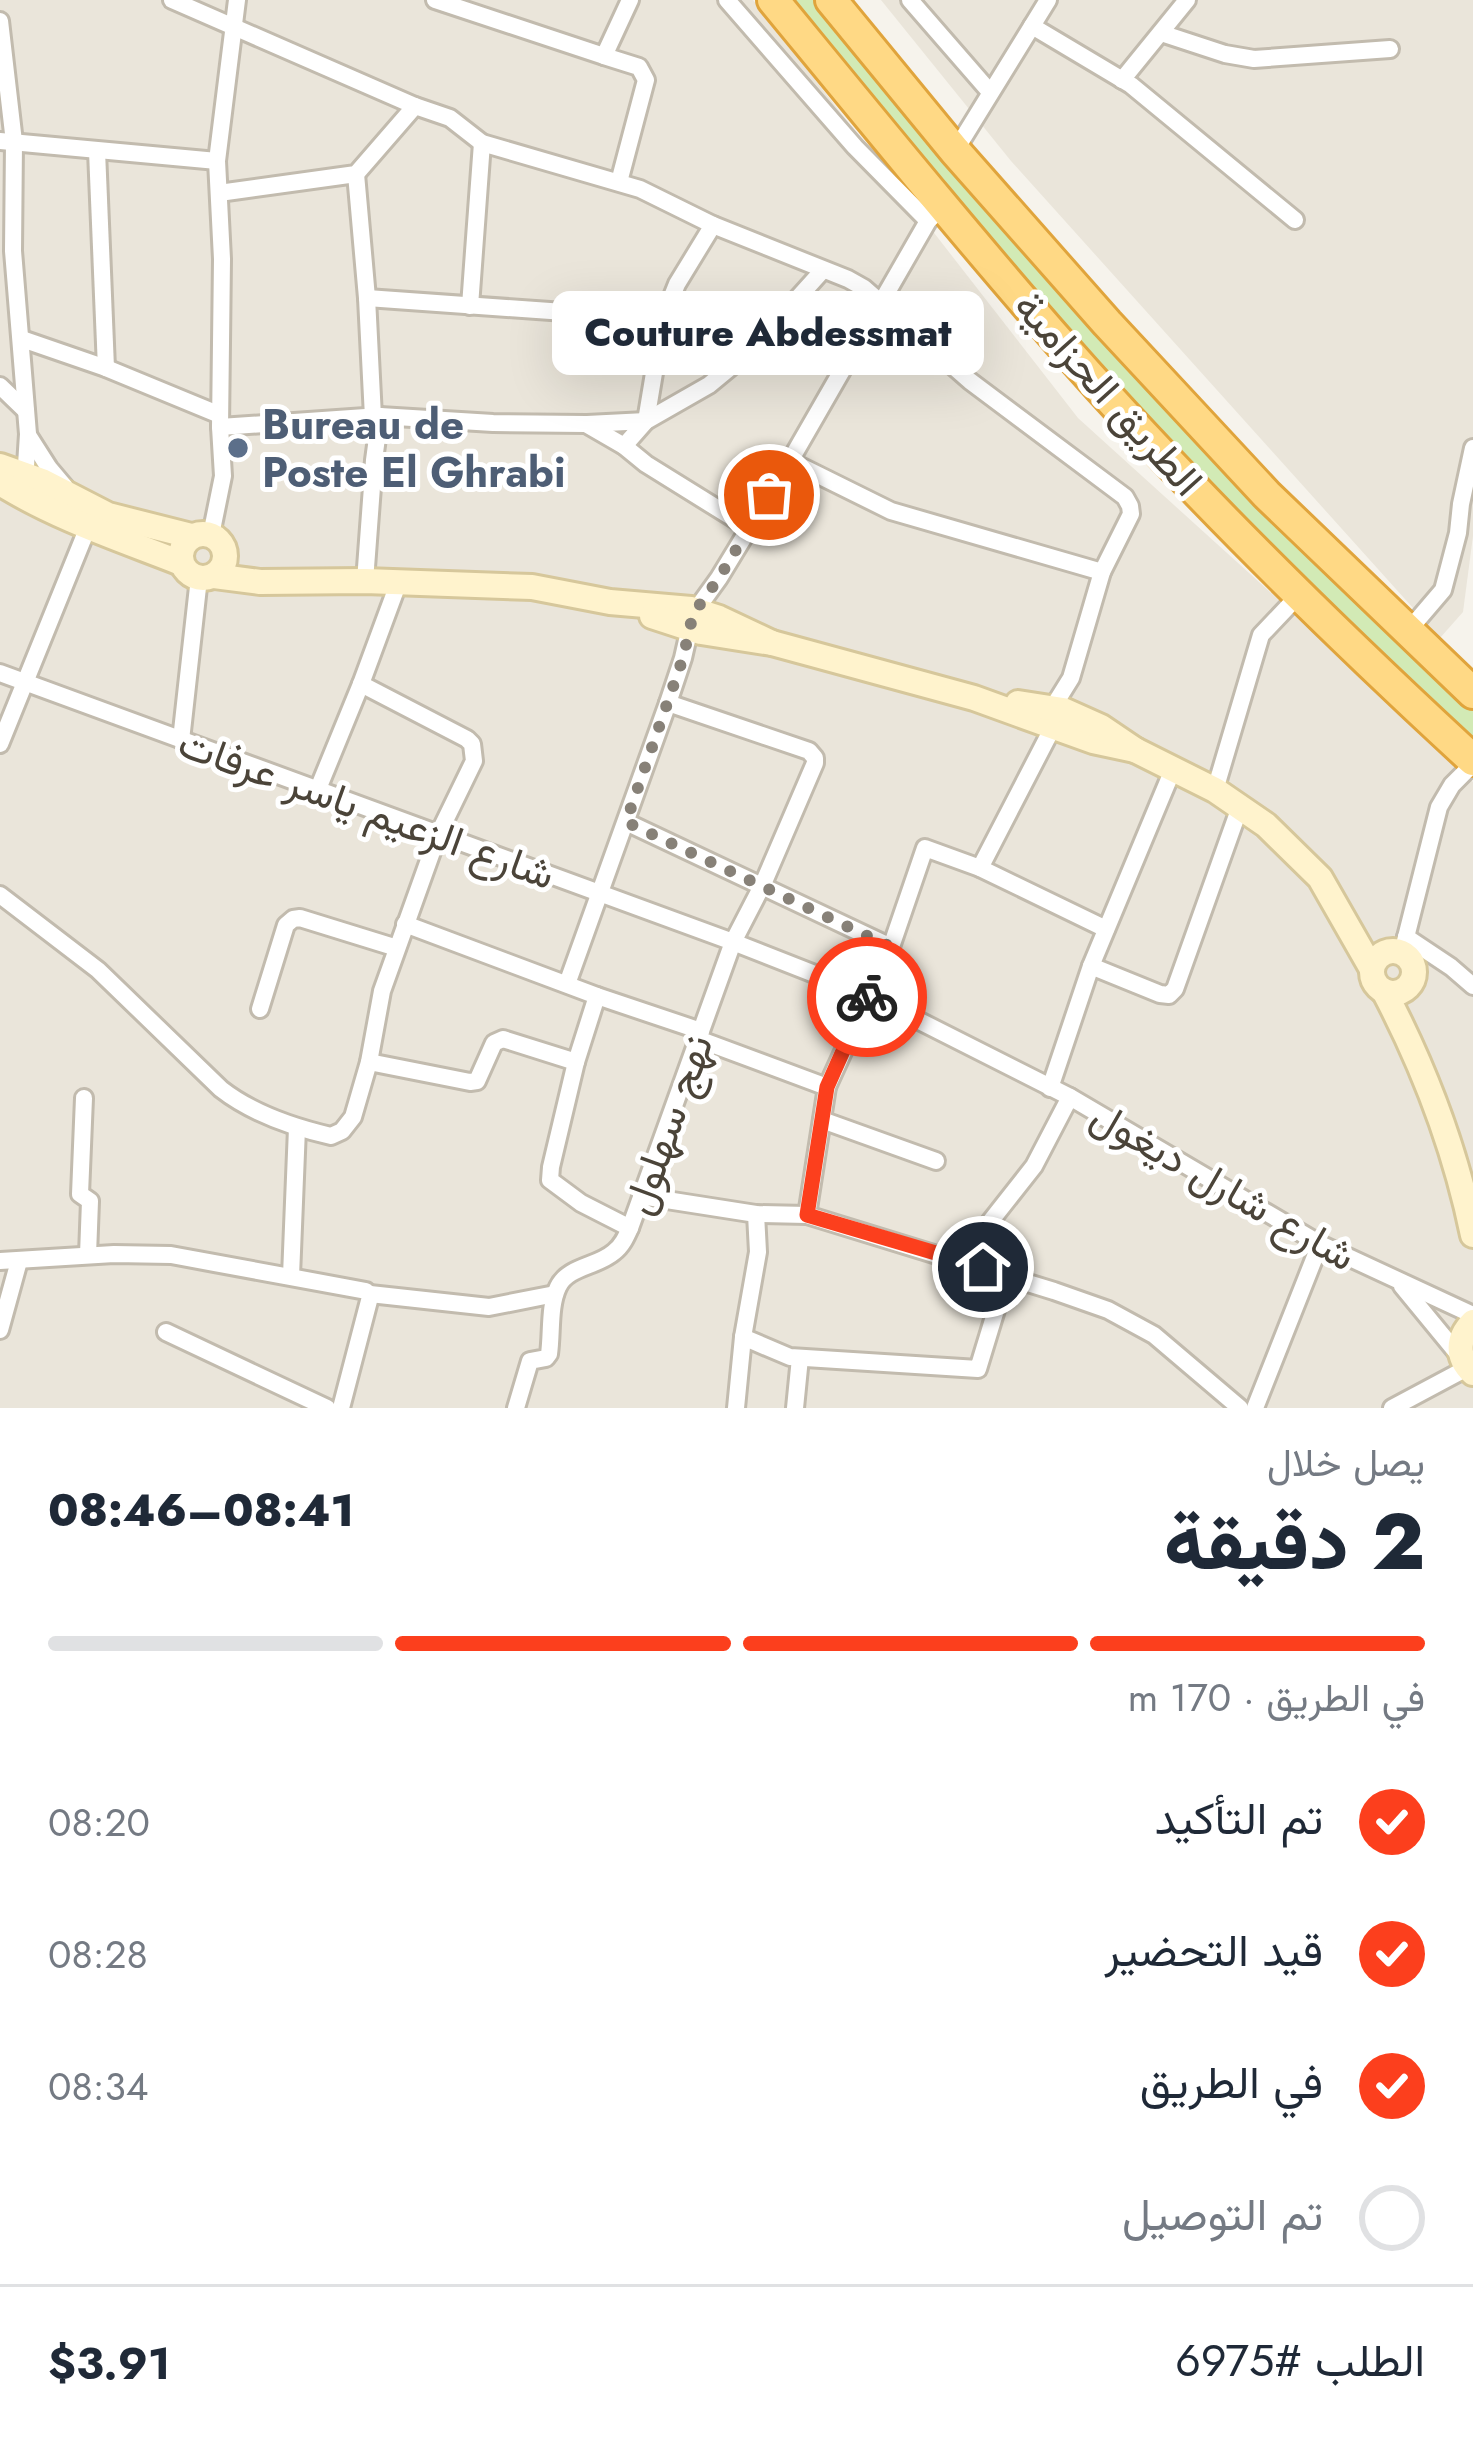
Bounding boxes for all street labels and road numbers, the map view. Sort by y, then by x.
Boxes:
street label: الطريق الحزامية [1000,277,1217,509]
street label: شارع الزعيم ياسر عرفات [170,712,564,905]
street label: نهج سهلول [607,1026,728,1223]
street label: شارع شارل ديغول [1080,1085,1367,1286]

